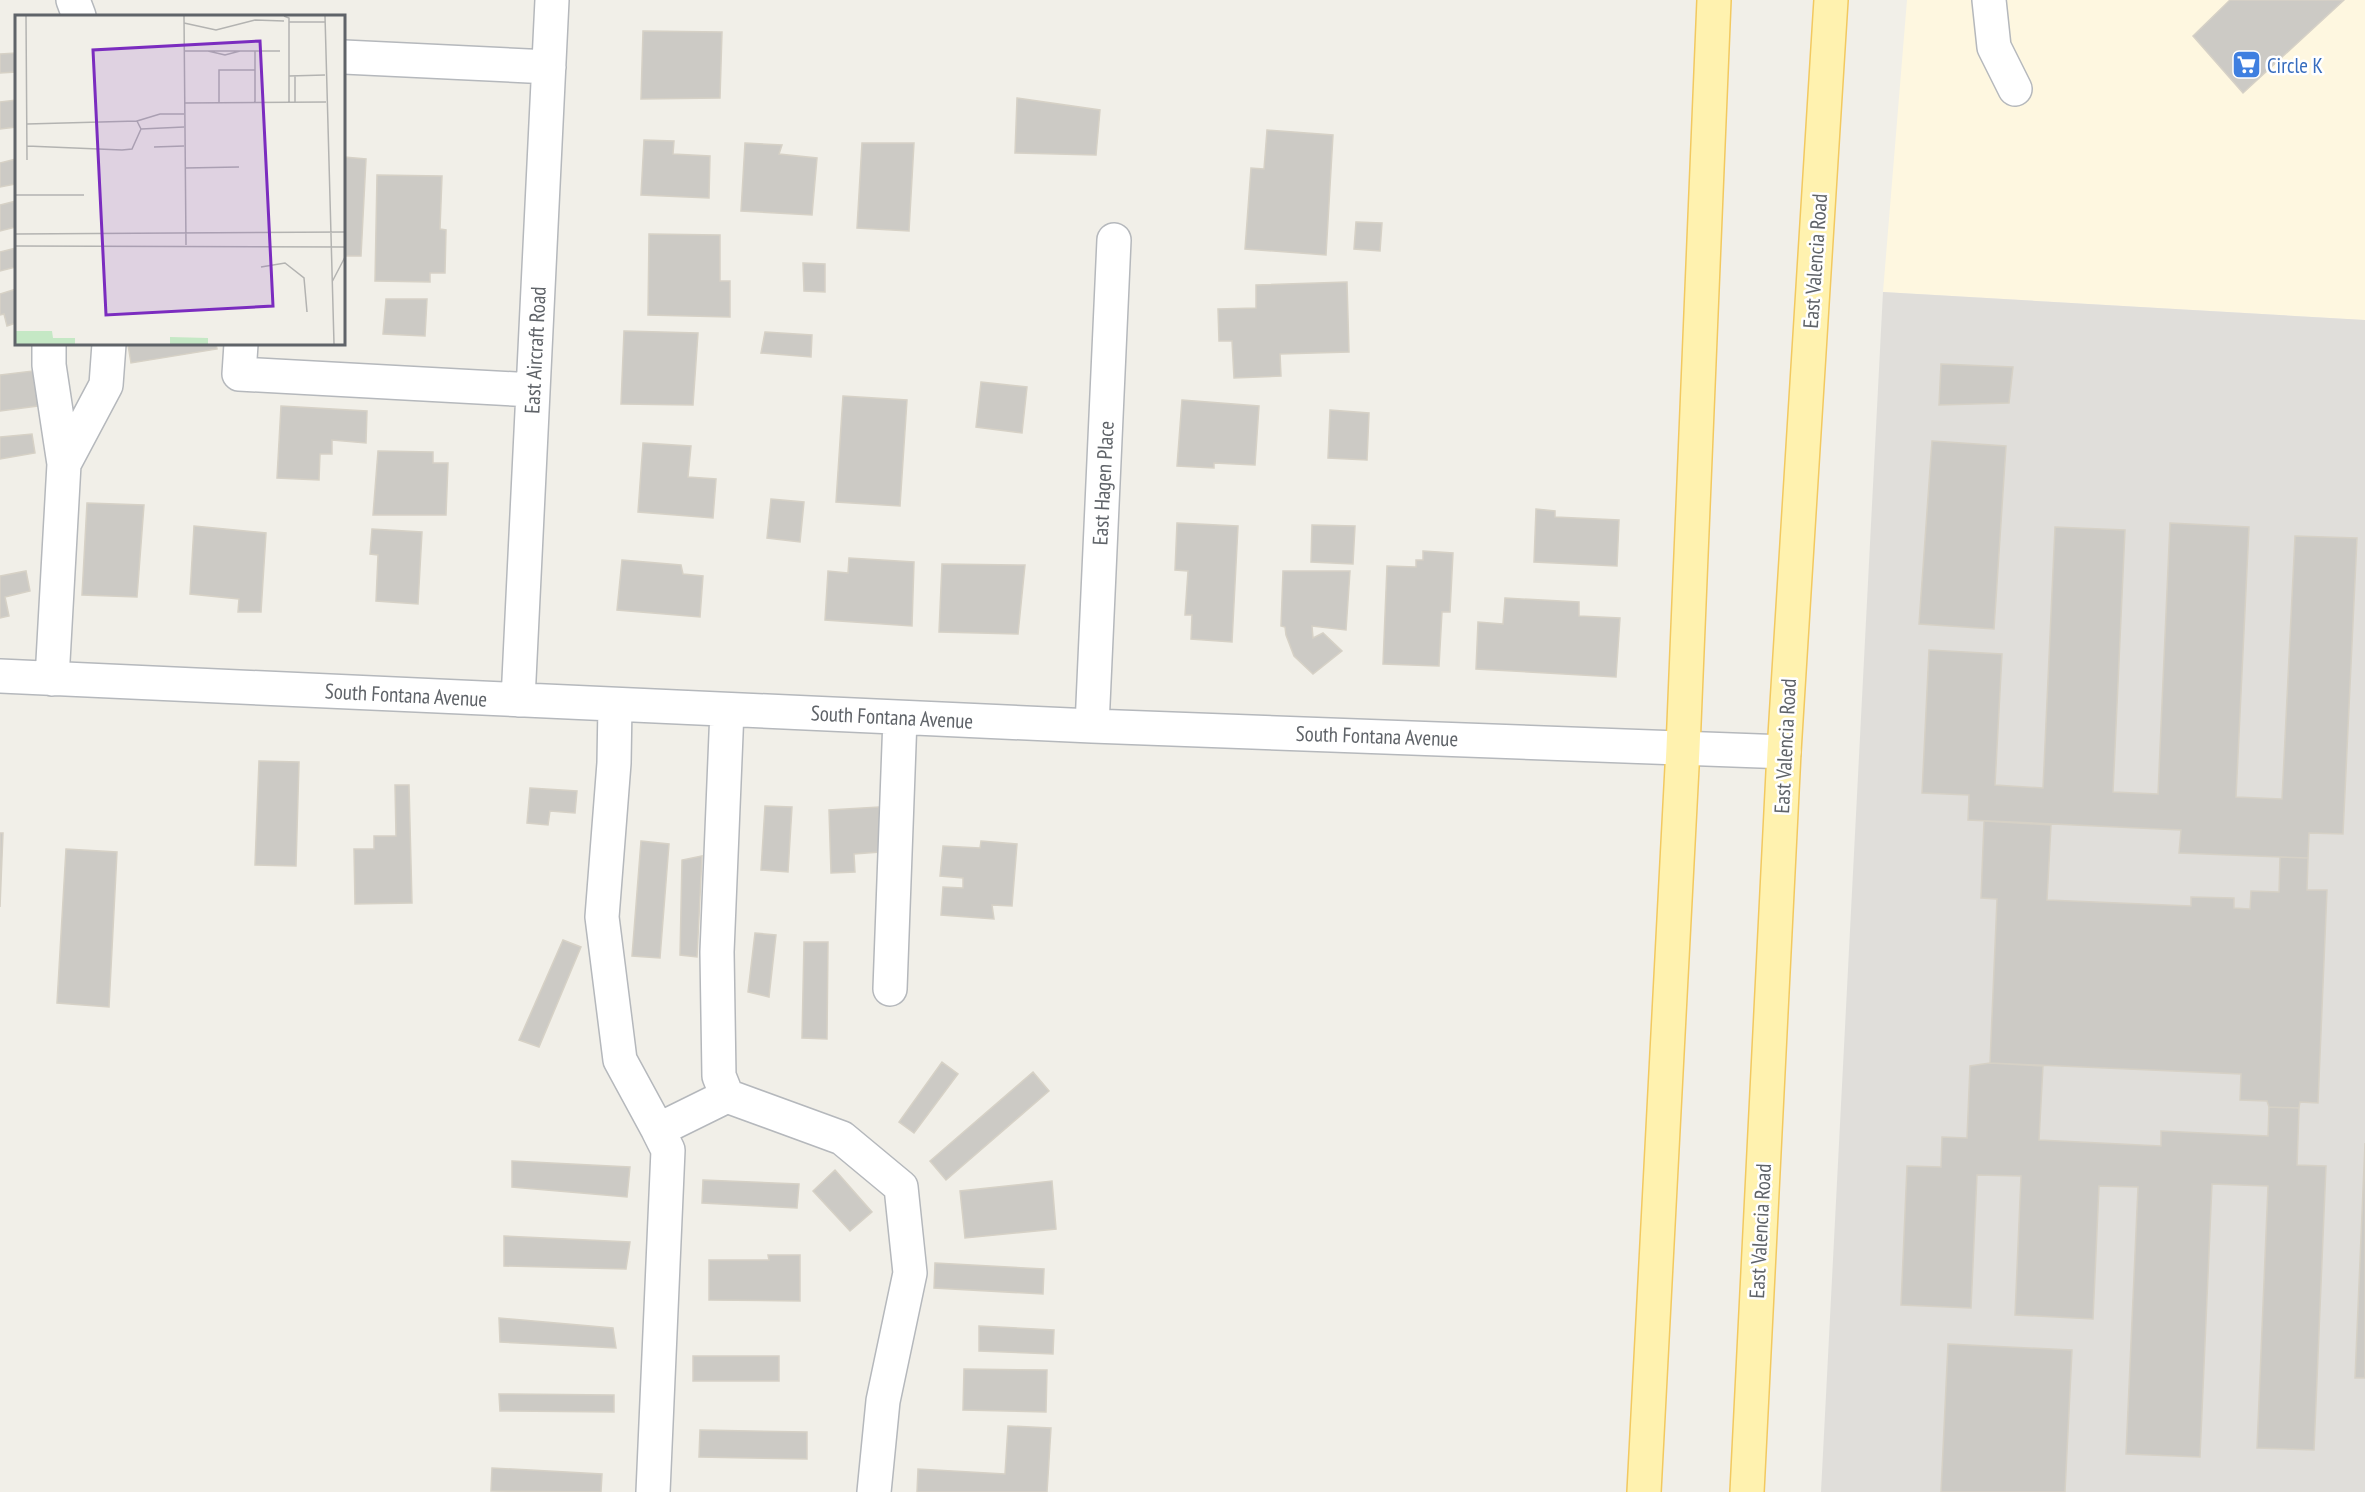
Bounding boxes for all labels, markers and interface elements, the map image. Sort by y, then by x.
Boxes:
inset map [15,15,345,345]
supermarket icon: Circle K [2230,49,2262,81]
place label: Circle K [2267,52,2323,79]
street label: East Valencia Road [1797,193,1833,329]
street label: East Aircraft Road [518,286,552,414]
street label: East Hagen Place [1086,420,1120,546]
street label: South Fontana Avenue [324,677,488,713]
street label: East Valencia Road [1768,678,1802,814]
street label: South Fontana Avenue [810,699,974,735]
street label: South Fontana Avenue [1295,720,1459,752]
street label: East Valencia Road [1743,1163,1777,1299]

